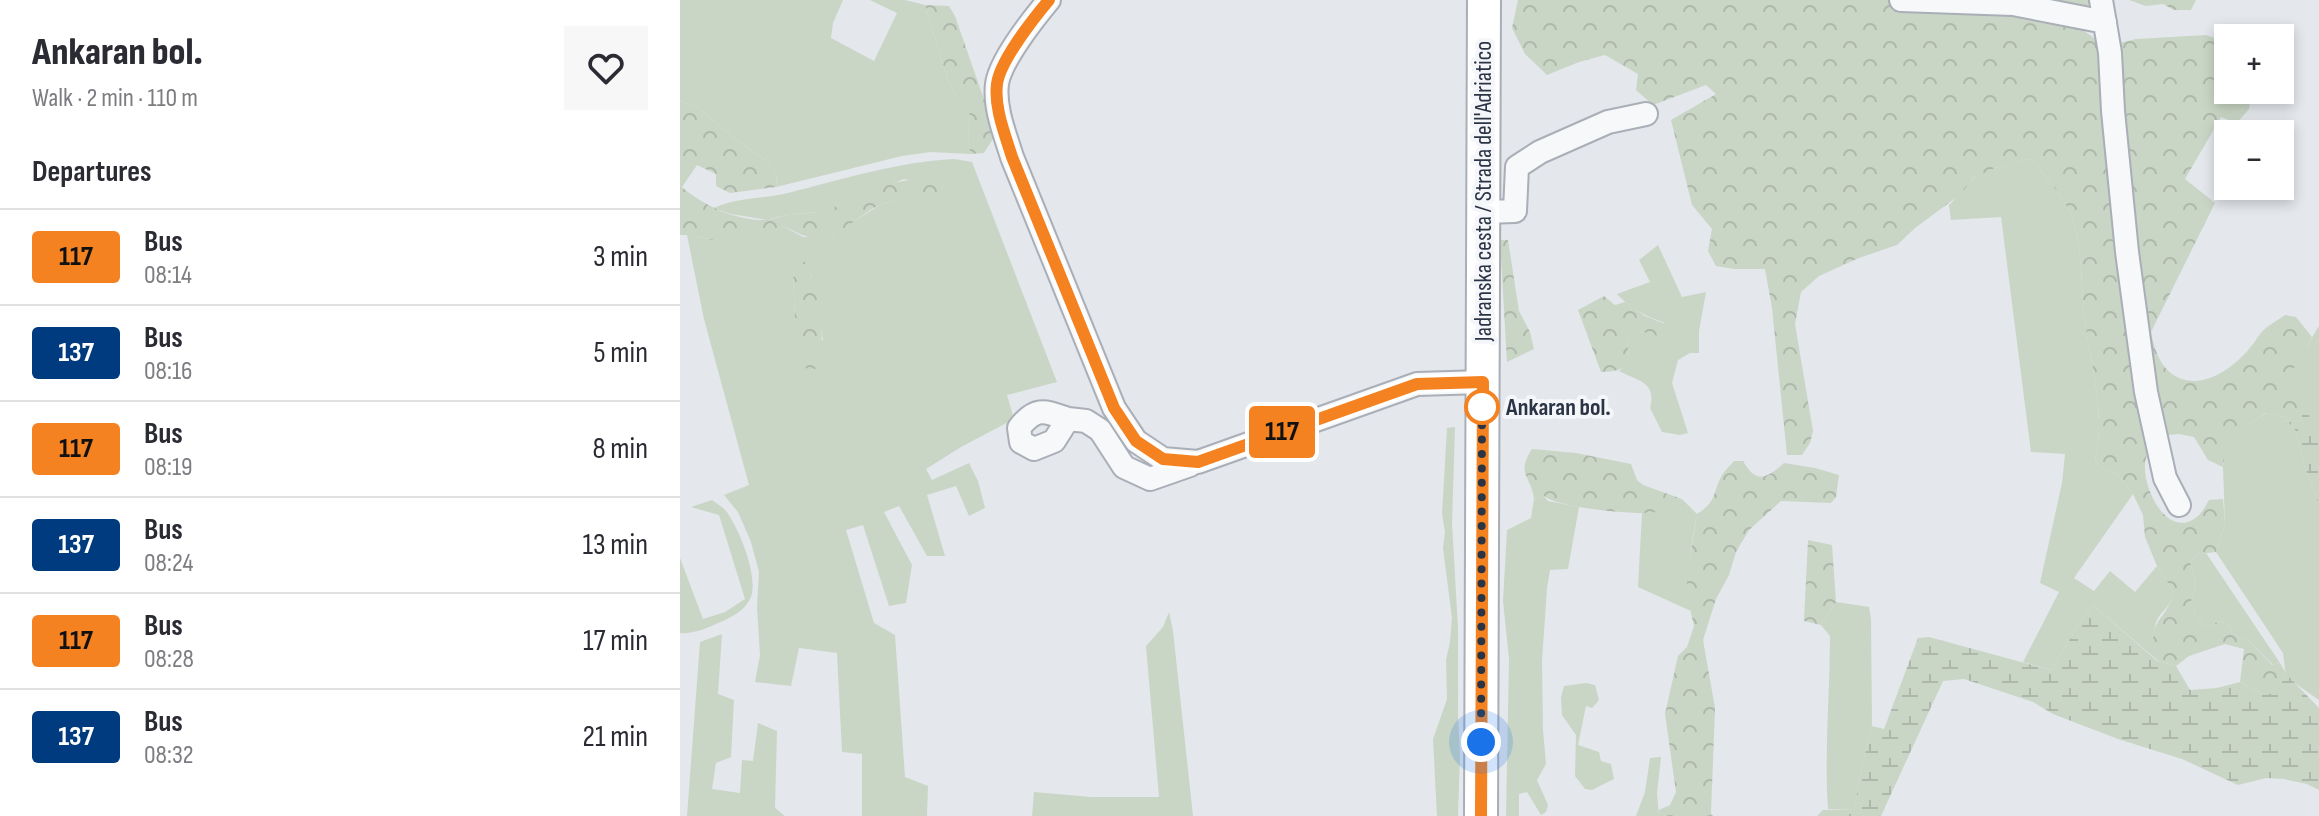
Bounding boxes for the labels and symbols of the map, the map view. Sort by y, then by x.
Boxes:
street label: Jadranska cesta / Strada dell'Adriatico [1469,41,1498,342]
marker: Ankaran bol. [1465,390,1499,424]
place label: Ankaran bol. [1505,393,1611,422]
line badge: 117 [1236,406,1328,458]
your location [1461,722,1501,762]

